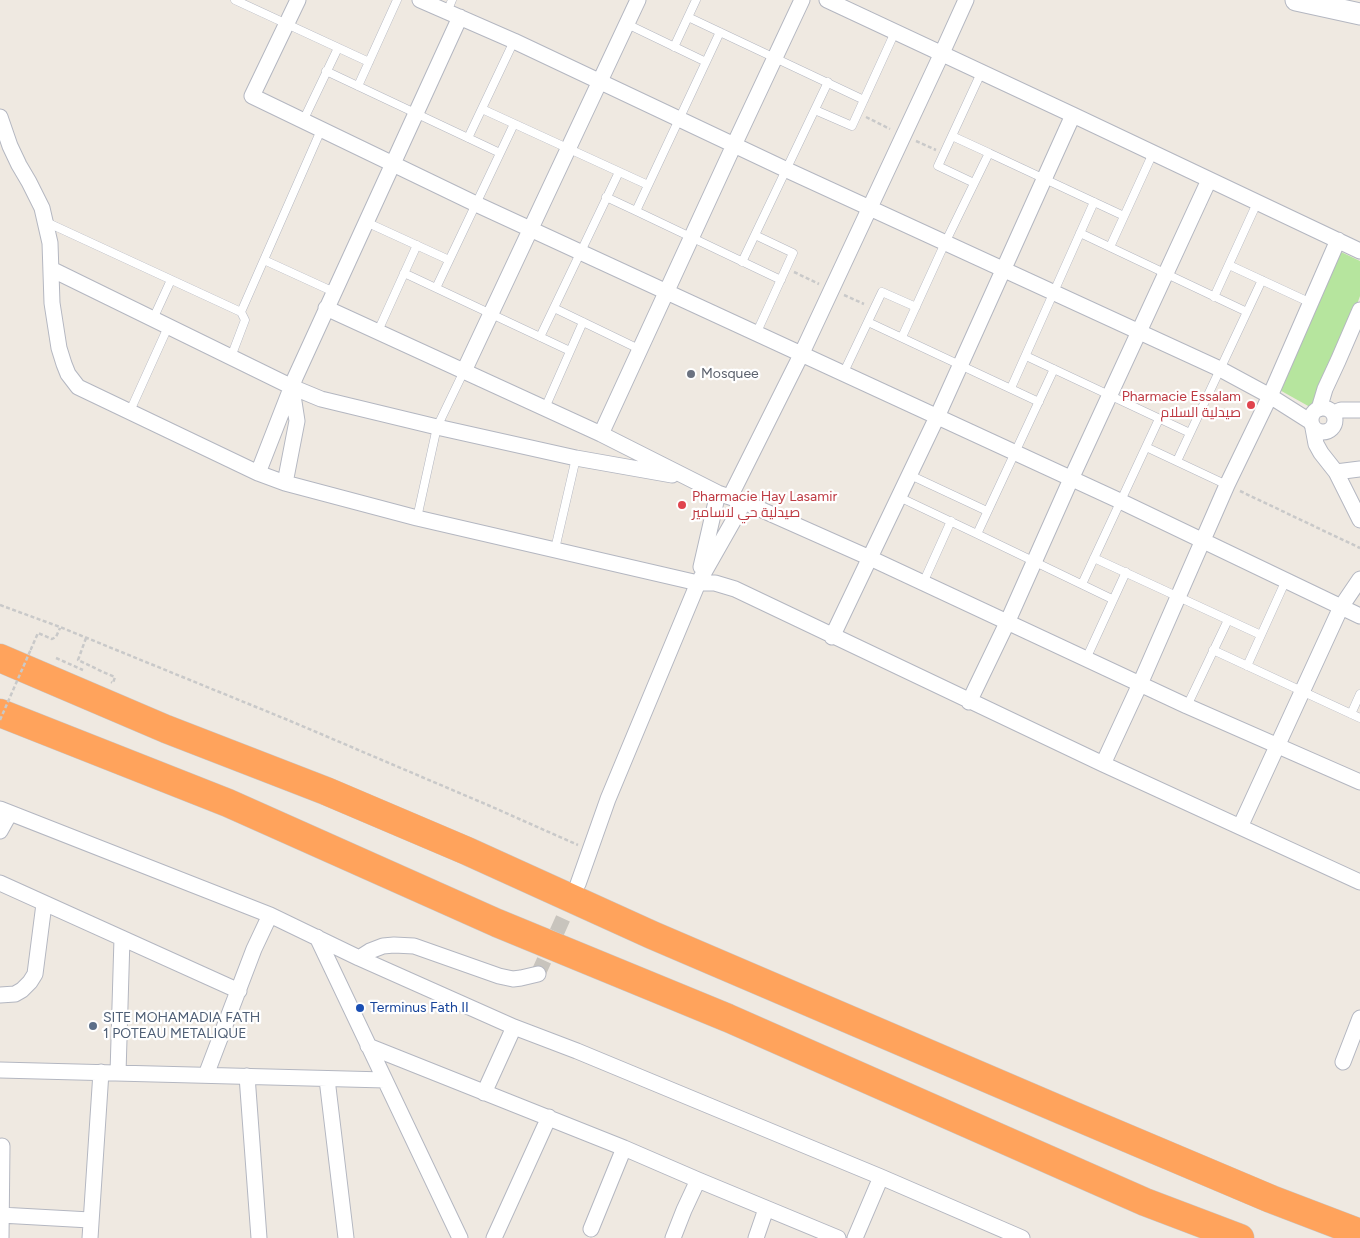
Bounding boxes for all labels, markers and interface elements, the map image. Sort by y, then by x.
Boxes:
place label: Mosquee [701,366,759,382]
marker: Mosquee [685,368,697,380]
place label: Pharmacie Essalam صيدلية السلام [1122,389,1241,422]
marker: Pharmacie Essalam صيدلية السلام [1245,399,1257,411]
place label: Pharmacie Hay Lasamir صيدلية حي لاسامير [692,489,837,522]
marker: Pharmacie Hay Lasamir صيدلية حي لاسامير [676,499,688,511]
place label: Terminus Fath II [370,1000,469,1016]
marker: Terminus Fath II [354,1002,366,1014]
place label: SITE MOHAMADIA FATH 1 POTEAU METALIQUE [103,1010,260,1042]
marker: SITE MOHAMADIA FATH 1 POTEAU METALIQUE [87,1020,99,1032]

